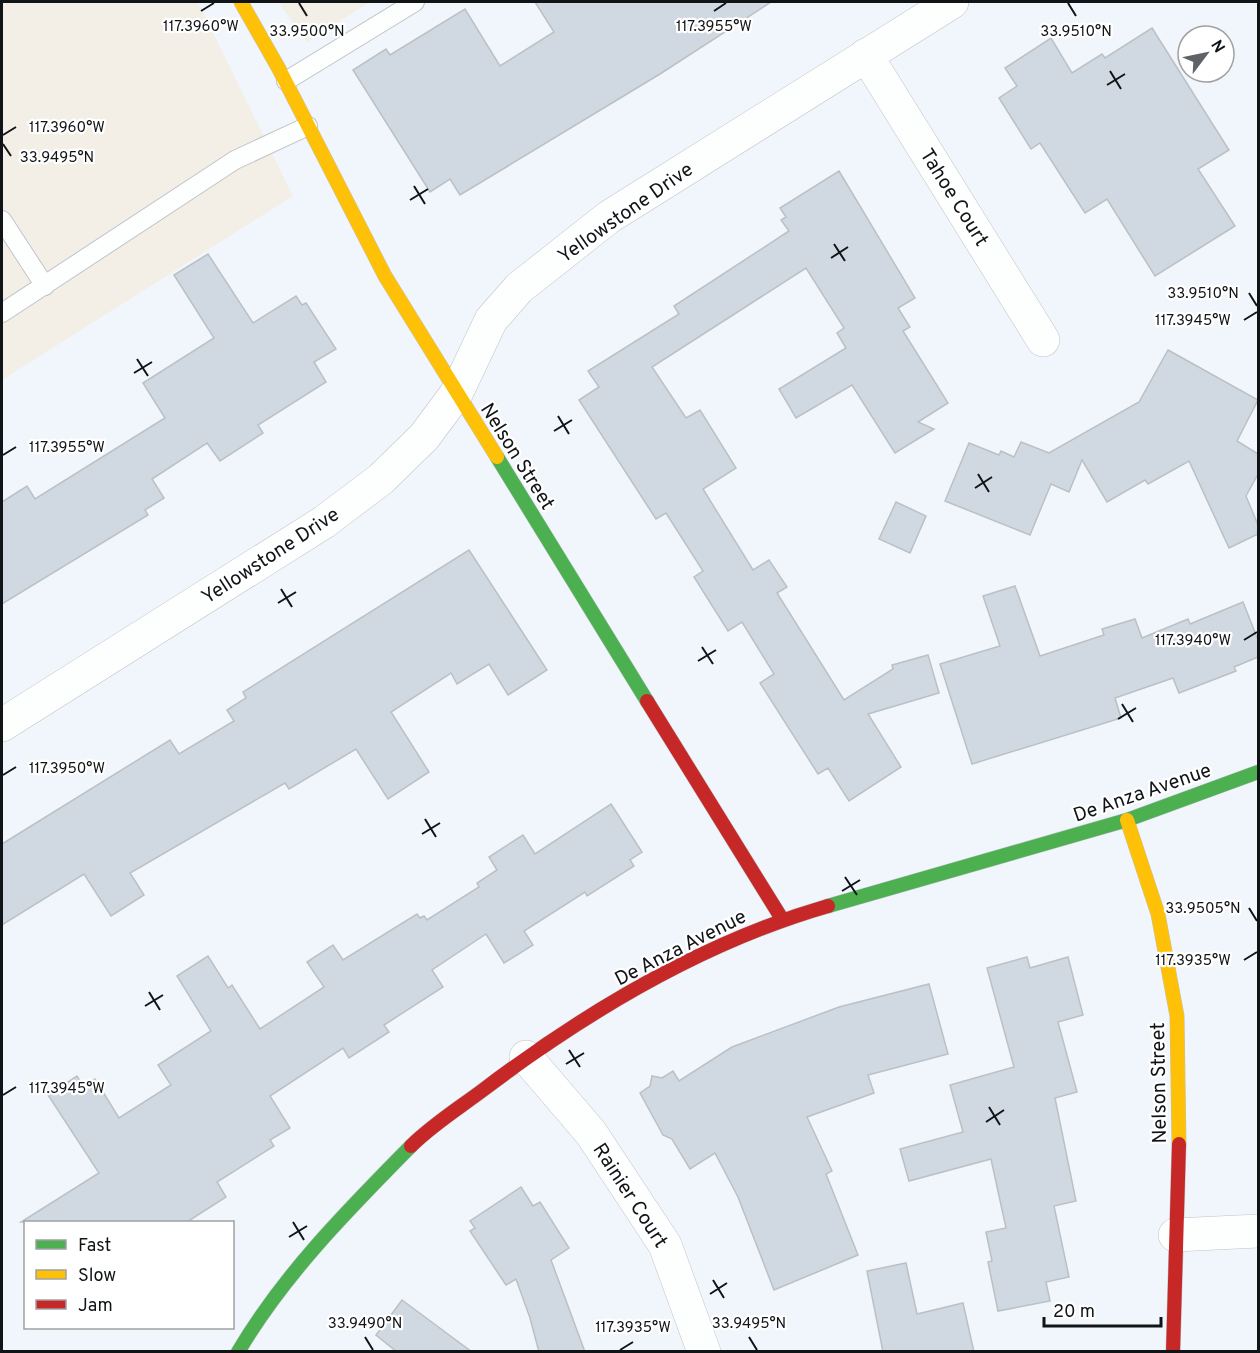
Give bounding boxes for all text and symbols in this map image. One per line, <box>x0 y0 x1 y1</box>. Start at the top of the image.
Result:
text: 117.3960°W <box>163 18 239 37</box>
text: 117.3955°W <box>676 18 752 37</box>
text: 33.9500°N <box>269 23 345 42</box>
text: 33.9510°N <box>1040 23 1112 42</box>
north arrow <box>1176 24 1236 84</box>
text: N <box>1205 37 1229 57</box>
text: 117.3960°W <box>29 119 105 138</box>
street label: Tahoe Court <box>913 144 994 252</box>
text: 33.9495°N <box>20 149 94 168</box>
street label: Yellowstone Drive <box>553 157 699 270</box>
text: 33.9510°N <box>1167 285 1239 304</box>
text: 117.3945°W <box>1155 312 1231 331</box>
street label: Nelson Street <box>473 399 560 515</box>
text: 117.3955°W <box>29 439 105 458</box>
street label: Yellowstone Drive <box>197 502 345 611</box>
text: 117.3940°W <box>1155 632 1231 651</box>
street label: De Anza Avenue <box>1070 758 1215 830</box>
text: 117.3950°W <box>29 760 105 779</box>
text: 33.9505°N <box>1165 900 1241 919</box>
street label: De Anza Avenue <box>611 904 751 993</box>
text: 117.3935°W <box>1155 952 1231 971</box>
street label: Nelson Street <box>1146 1022 1174 1144</box>
text: 117.3945°W <box>29 1080 105 1099</box>
street label: Rainier Court <box>586 1139 673 1253</box>
legend <box>24 1221 234 1329</box>
text: Fast <box>78 1235 111 1258</box>
text: Slow <box>78 1265 116 1288</box>
scale bar <box>1044 1290 1161 1328</box>
text: Jam <box>78 1295 113 1318</box>
text: 20 m <box>1053 1301 1095 1324</box>
text: 33.9490°N <box>328 1315 402 1334</box>
text: 33.9495°N <box>712 1315 786 1334</box>
text: 117.3935°W <box>595 1319 671 1338</box>

